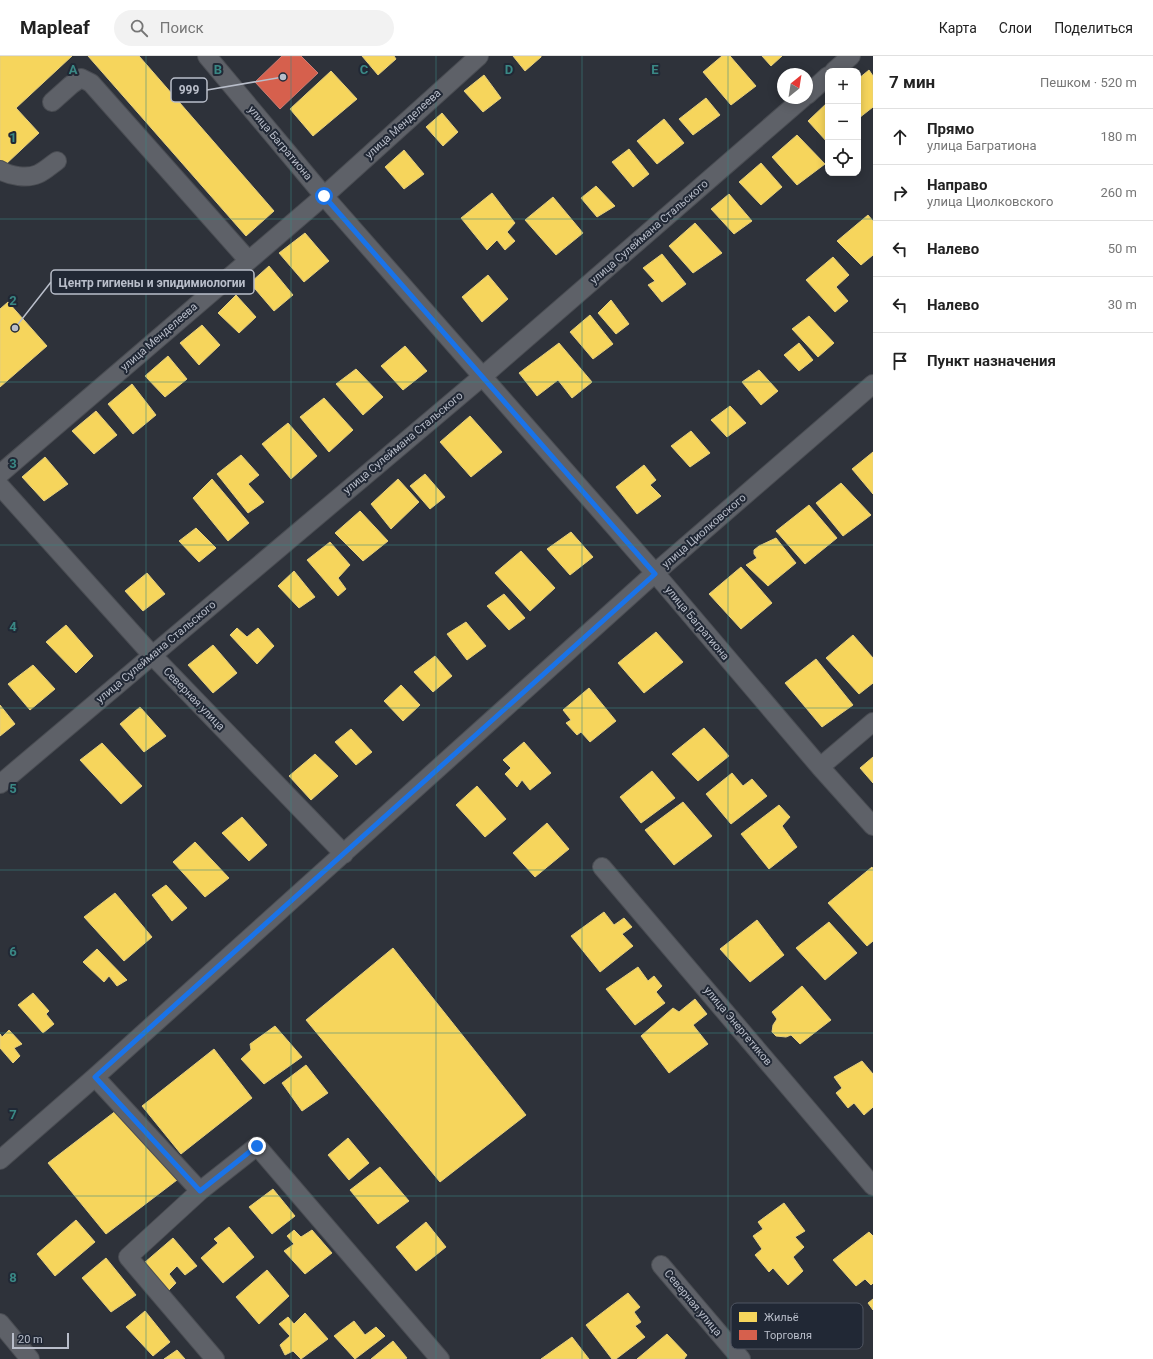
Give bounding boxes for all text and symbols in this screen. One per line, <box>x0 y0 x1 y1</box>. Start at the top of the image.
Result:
search box <box>114 10 394 46</box>
text: Mapleaf <box>20 16 90 39</box>
icon: search <box>128 17 150 39</box>
text: Поиск <box>160 19 204 37</box>
text: Карта <box>939 20 977 36</box>
text: Слои <box>999 20 1032 36</box>
text: Поделиться <box>1054 20 1133 36</box>
text: A <box>69 62 78 77</box>
text: B <box>214 62 222 77</box>
text: C <box>360 62 369 77</box>
text: D <box>505 62 513 77</box>
text: E <box>651 62 659 77</box>
north arrow <box>777 68 813 104</box>
map controls <box>825 68 861 176</box>
button: + <box>825 68 861 104</box>
text: 7 мин <box>889 72 935 92</box>
text: Пешком · 520 m <box>1040 75 1137 90</box>
callout: 999 <box>171 78 207 102</box>
text: 999 <box>179 83 199 97</box>
street label: улица Менделеева <box>362 87 444 161</box>
street label: улица Багратиона <box>245 103 315 183</box>
button: − <box>825 104 861 140</box>
text: Прямо <box>927 120 974 138</box>
icon: ahead <box>889 126 911 148</box>
text: 180 m <box>1100 129 1137 144</box>
text: 1 <box>9 130 17 145</box>
text: улица Багратиона <box>927 138 1037 153</box>
button: locate <box>825 140 861 176</box>
text: Направо <box>927 176 988 194</box>
street label: улица Сулеймана Стальского <box>587 177 711 287</box>
icon: right <box>889 182 911 204</box>
text: 260 m <box>1100 185 1137 200</box>
route start <box>315 187 333 205</box>
text: улица Циолковского <box>927 194 1053 209</box>
icon: left <box>889 238 911 260</box>
text: Налево <box>927 240 979 258</box>
text: 50 m <box>1108 241 1137 256</box>
callout: Центр гигиены и эпидимиологии <box>51 270 254 294</box>
text: Центр гигиены и эпидимиологии <box>59 276 246 290</box>
text: 2 <box>9 293 17 308</box>
icon: left <box>889 294 911 316</box>
text: Налево <box>927 296 979 314</box>
text: 30 m <box>1108 297 1137 312</box>
street label: улица Менделеева <box>118 300 200 374</box>
icon: arrive <box>889 350 911 372</box>
text: Пункт назначения <box>927 352 1056 370</box>
street label: улица Сулеймана Стальского <box>341 389 465 497</box>
text: 3 <box>9 456 17 471</box>
street label: улица Циолковского <box>659 491 749 571</box>
street label: улица Багратиона <box>662 583 732 663</box>
street label: улица Сулеймана Стальского <box>94 598 218 706</box>
text: 4 <box>9 619 17 634</box>
street label: Северная улица <box>161 665 227 733</box>
text: 5 <box>9 781 17 796</box>
text: 6 <box>9 944 17 959</box>
street label: улица Энергетиков <box>701 984 775 1068</box>
text: 7 <box>9 1107 17 1122</box>
route end <box>248 1137 266 1155</box>
street label: Северная улица <box>661 1267 725 1339</box>
text: 8 <box>9 1270 17 1285</box>
legend <box>731 1303 863 1349</box>
text: Жильё <box>764 1311 799 1324</box>
text: Торговля <box>764 1329 812 1342</box>
scale bar <box>12 1331 69 1350</box>
text: 20 m <box>18 1333 43 1346</box>

